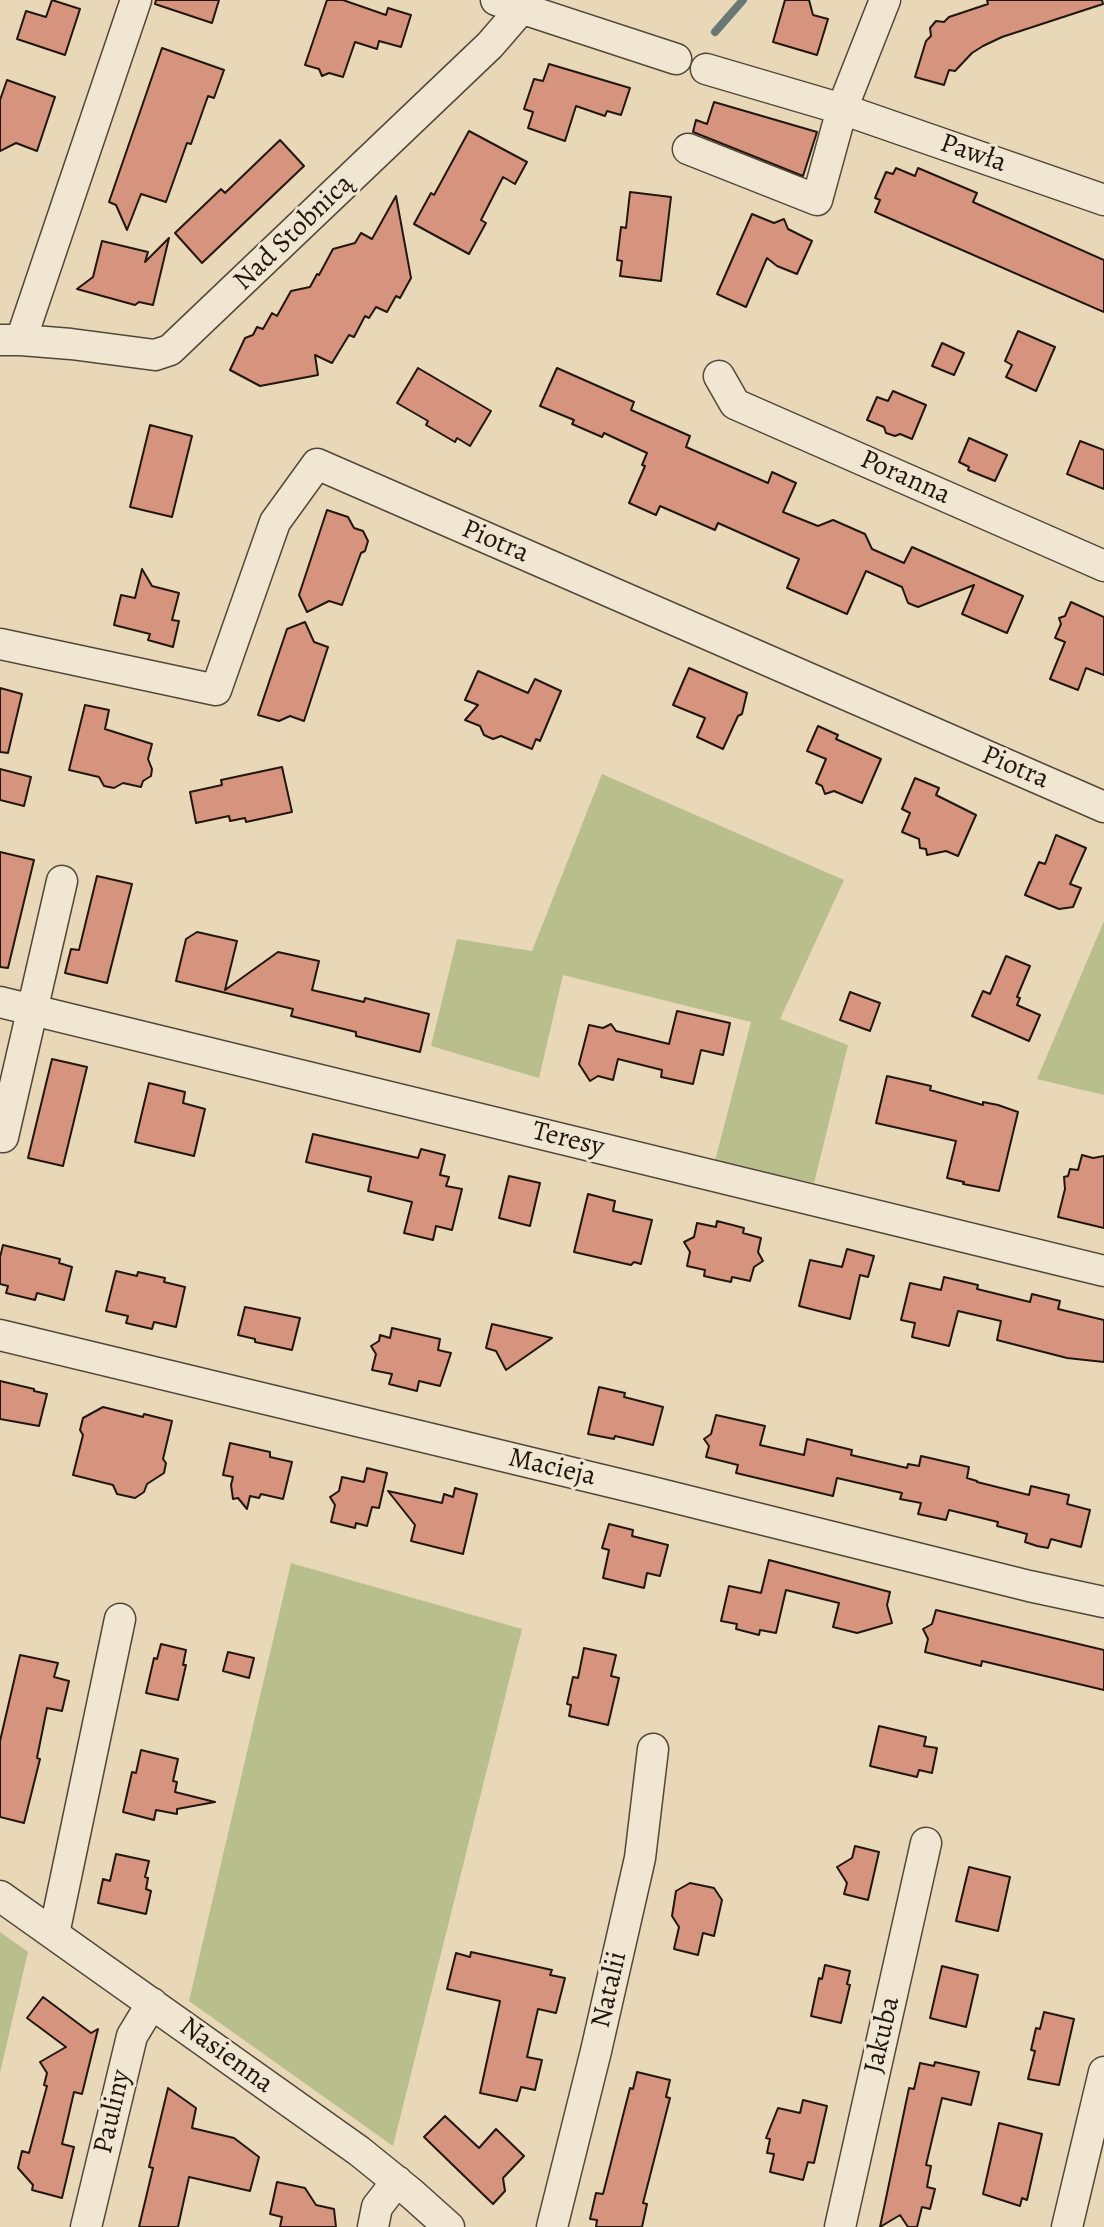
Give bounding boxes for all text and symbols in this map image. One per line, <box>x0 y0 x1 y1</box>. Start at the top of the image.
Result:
street label: Pawła <box>936 127 1010 181</box>
street label: Nad Stobnicą <box>227 168 361 298</box>
street label: Poranna <box>855 443 955 513</box>
street label: Piotra <box>456 513 534 571</box>
street label: Piotra <box>976 739 1054 797</box>
street label: Teresy <box>529 1115 607 1165</box>
street label: Macieja <box>505 1442 599 1494</box>
street label: Natalii <box>585 1948 635 2032</box>
street label: Jakuba <box>858 1993 908 2077</box>
street label: Nasienna <box>172 2011 280 2101</box>
street label: Pauliny <box>87 2067 139 2157</box>

